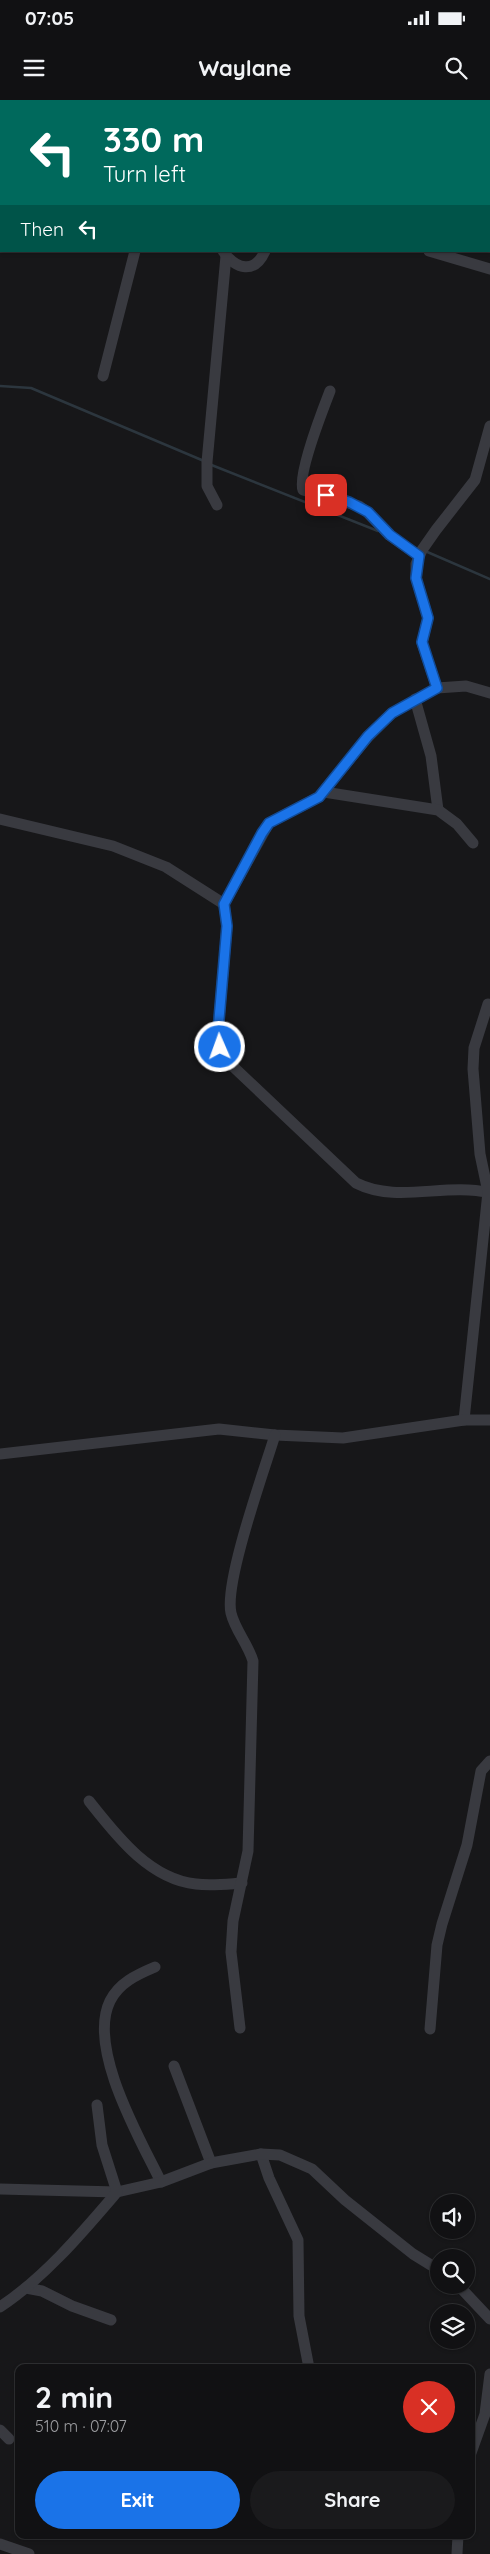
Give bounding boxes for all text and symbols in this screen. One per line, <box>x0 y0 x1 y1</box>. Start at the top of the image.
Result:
text: 07:05 <box>25 6 74 30</box>
icon: menu <box>20 54 48 82</box>
text: Waylane <box>198 54 292 82</box>
icon: search <box>442 54 470 82</box>
text: 330 m <box>103 117 204 161</box>
icon: left <box>20 120 85 185</box>
text: Turn left <box>103 160 186 188</box>
icon: left <box>74 215 102 243</box>
text: Then <box>20 217 64 241</box>
pin <box>305 474 347 516</box>
icon: arrive <box>312 481 340 509</box>
position arrow <box>193 1020 245 1072</box>
map controls <box>430 2194 475 2349</box>
button: sound <box>430 2194 475 2239</box>
button: search <box>430 2249 475 2294</box>
button: layers <box>430 2304 475 2349</box>
text: 2 min <box>35 2378 113 2416</box>
button: close <box>403 2381 455 2433</box>
text: 510 m · 07:07 <box>35 2416 127 2436</box>
button: Exit <box>35 2471 240 2529</box>
button: Share <box>250 2471 455 2529</box>

